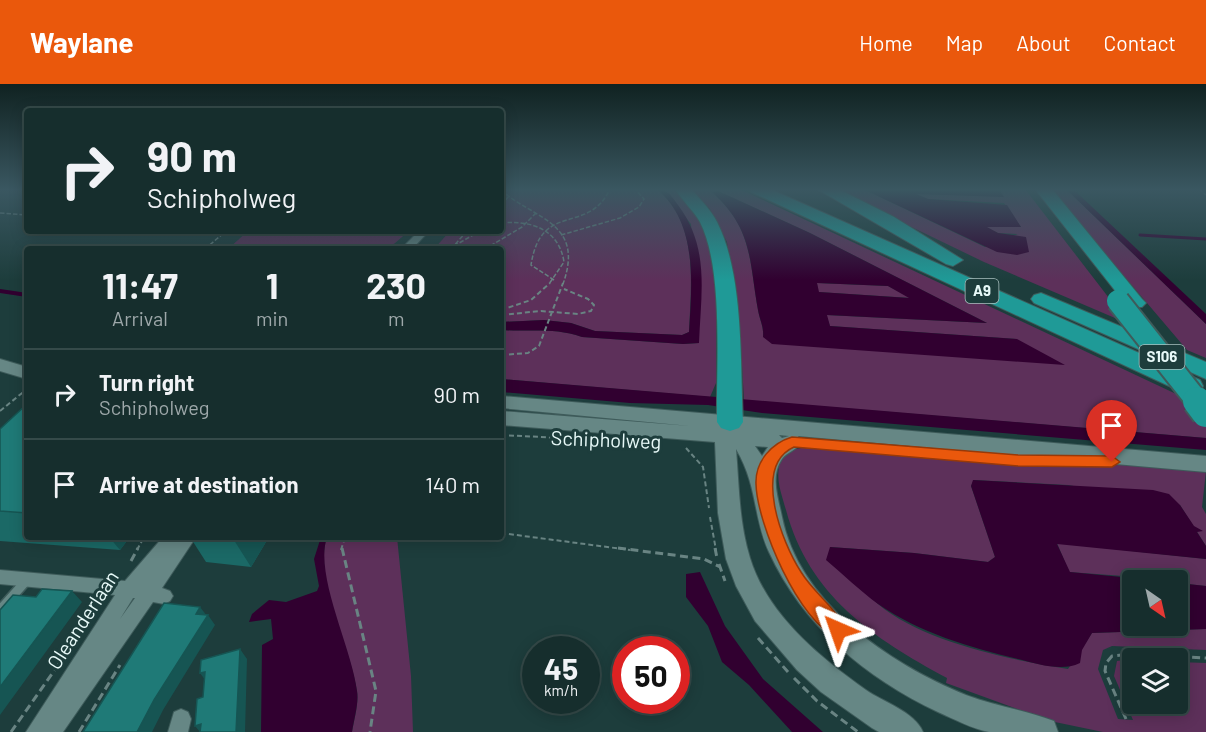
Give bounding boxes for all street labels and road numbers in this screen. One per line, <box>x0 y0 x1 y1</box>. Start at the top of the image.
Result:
road number: A9 <box>966 279 998 303</box>
road number: S106 <box>1140 345 1184 369</box>
street label: Schipholweg <box>550 425 662 453</box>
street label: Oleanderlaan <box>41 565 123 673</box>

